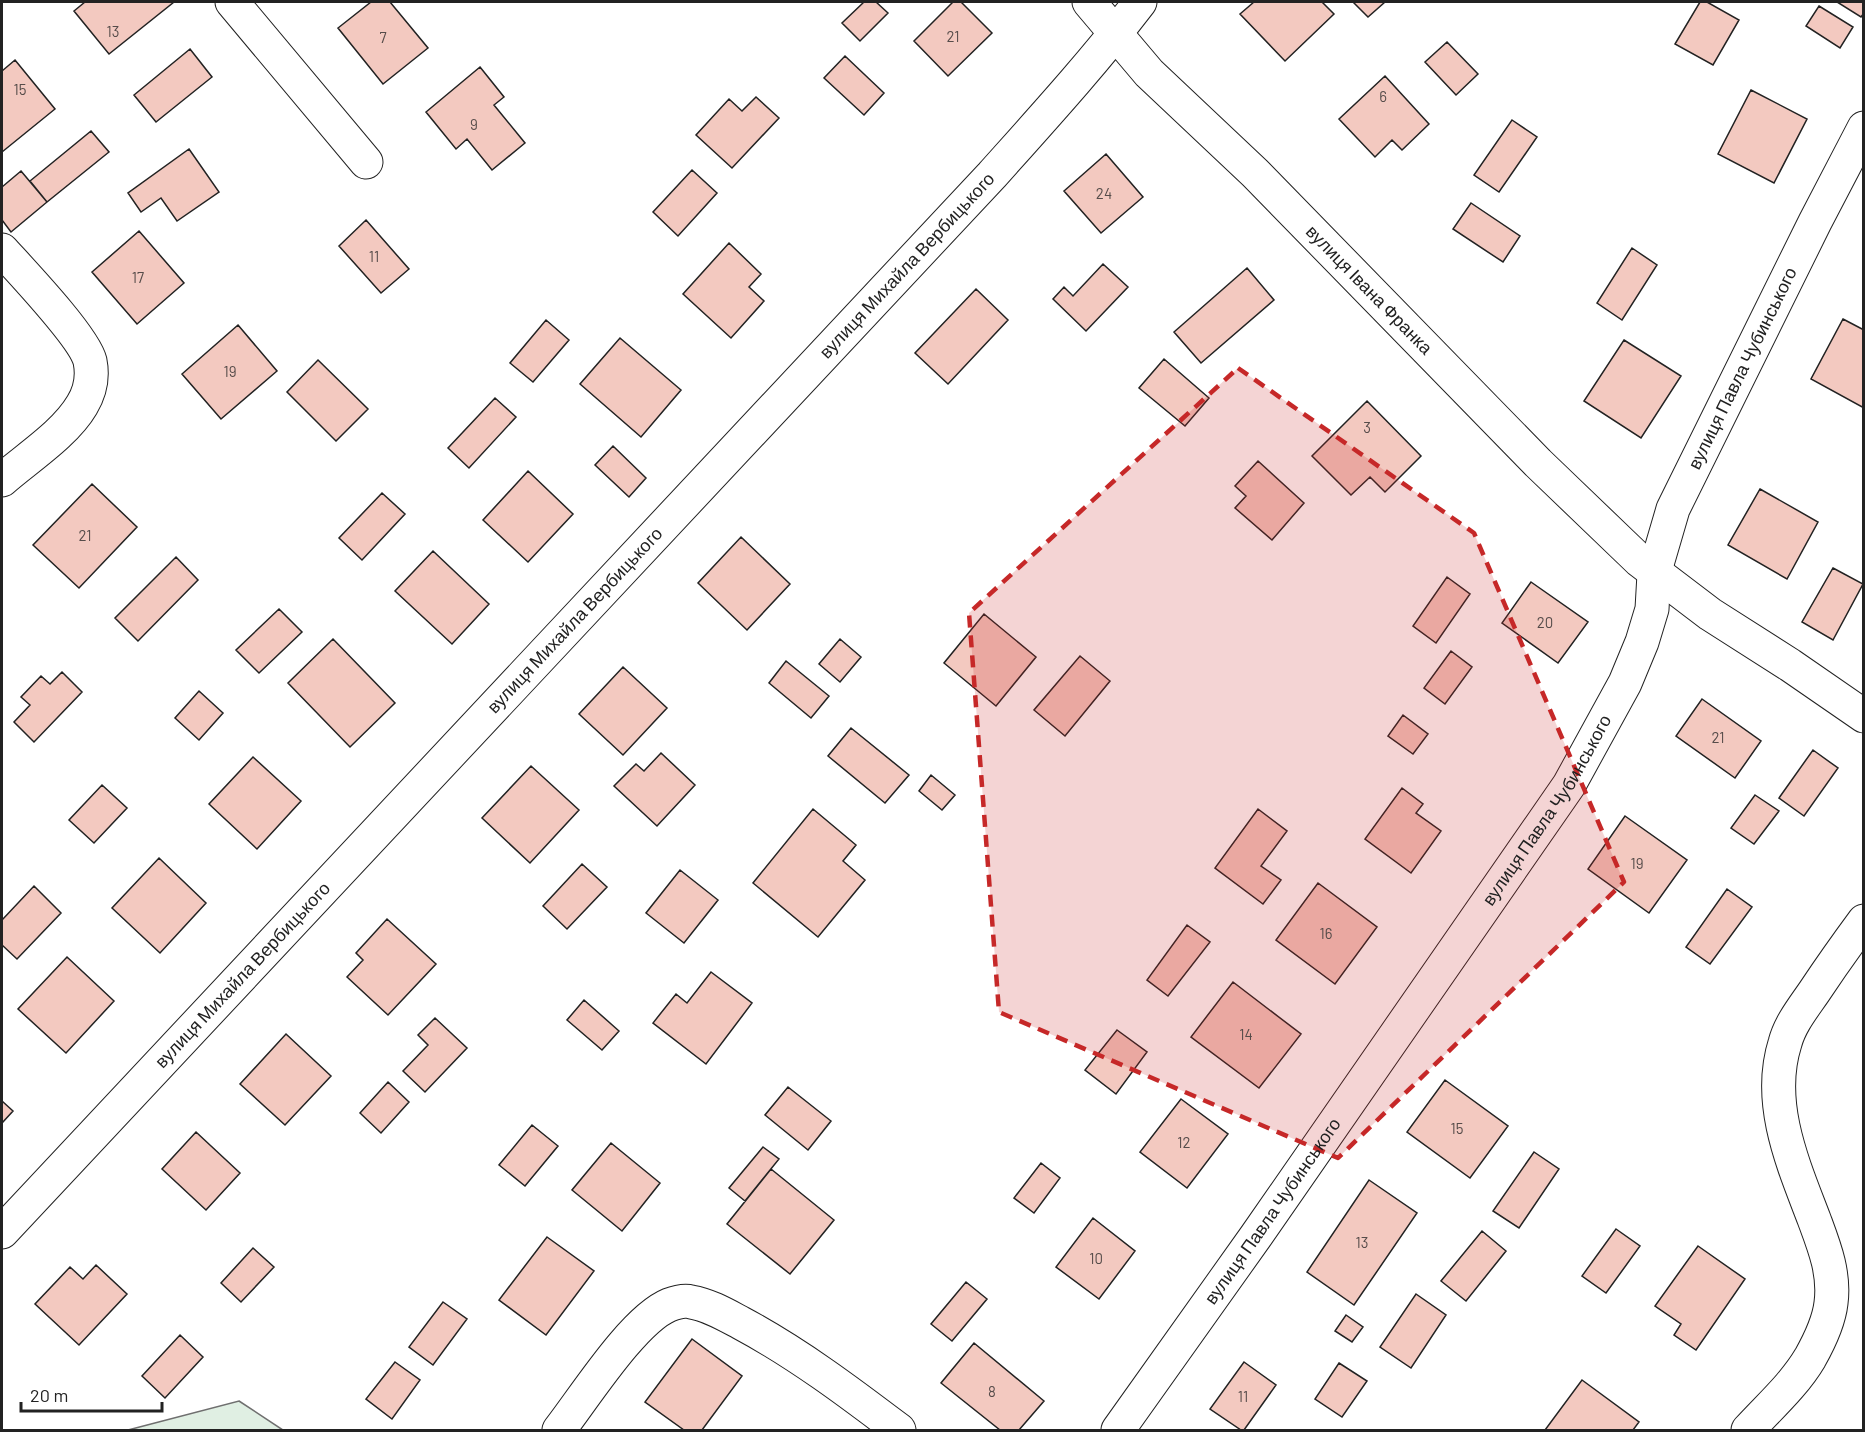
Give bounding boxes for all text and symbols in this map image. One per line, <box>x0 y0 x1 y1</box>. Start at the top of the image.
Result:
house number: 13 <box>107 22 119 40</box>
house number: 21 <box>946 27 960 45</box>
house number: 7 <box>379 28 387 46</box>
house number: 15 <box>14 80 26 98</box>
house number: 6 <box>1379 87 1387 105</box>
house number: 9 <box>470 115 478 133</box>
street label: вулиця Михайла Вербицького <box>814 167 999 362</box>
house number: 24 <box>1096 184 1112 202</box>
street label: вулиця Івана Франка <box>1302 220 1438 359</box>
house number: 11 <box>369 247 379 265</box>
street label: вулиця Павла Чубинського <box>1683 263 1801 472</box>
house number: 17 <box>132 268 144 286</box>
house number: 19 <box>223 362 237 380</box>
house number: 3 <box>1363 418 1371 436</box>
street label: вулиця Михайла Вербицького <box>482 522 666 717</box>
house number: 21 <box>78 526 92 544</box>
house number: 20 <box>1537 613 1553 631</box>
street label: вулиця Павла Чубинського <box>1477 711 1615 909</box>
house number: 21 <box>1711 728 1725 746</box>
house number: 19 <box>1630 854 1644 872</box>
street label: вулиця Михайла Вербицького <box>150 877 334 1072</box>
house number: 16 <box>1320 924 1332 942</box>
house number: 14 <box>1239 1025 1253 1043</box>
street label: вулиця Павла Чубинського <box>1199 1113 1345 1308</box>
house number: 15 <box>1451 1119 1463 1137</box>
house number: 12 <box>1177 1133 1191 1151</box>
house number: 13 <box>1356 1233 1368 1251</box>
house number: 10 <box>1089 1249 1103 1267</box>
scale bar <box>21 1375 162 1413</box>
house number: 8 <box>988 1382 996 1400</box>
text: 20 m <box>30 1384 68 1406</box>
house number: 11 <box>1238 1387 1248 1405</box>

